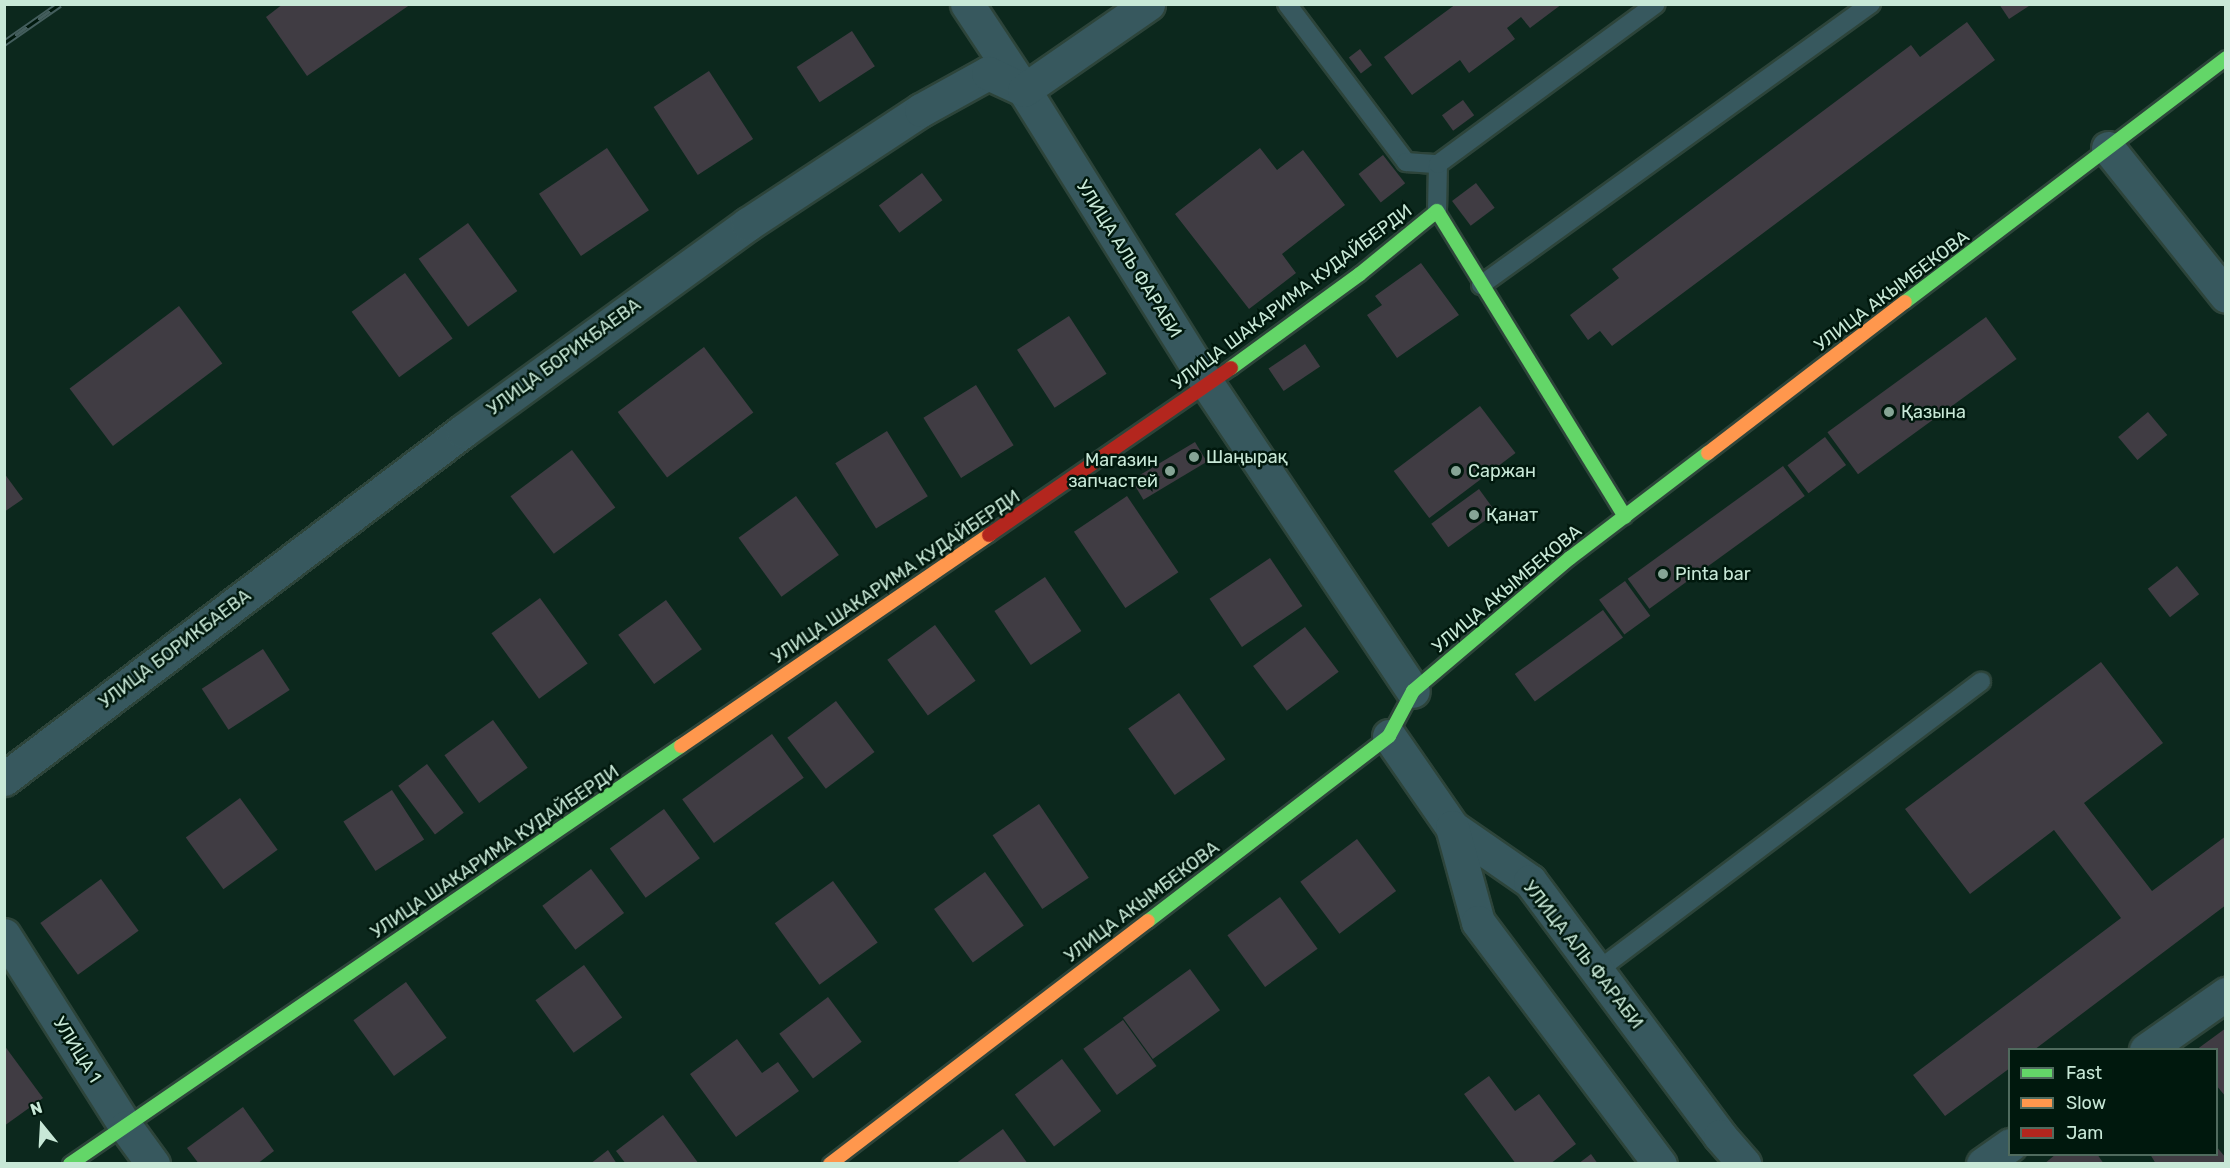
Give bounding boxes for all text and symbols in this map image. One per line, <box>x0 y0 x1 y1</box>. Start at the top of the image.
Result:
street label: УЛИЦА АЛЬ ФАРАБИ <box>1072 176 1186 342</box>
street label: УЛИЦА ШАКАРИМА КУДАЙБЕРДИ <box>1168 200 1416 394</box>
street label: УЛИЦА АКЫМБЕКОВА <box>1810 226 1974 356</box>
street label: УЛИЦА БОРИКБАЕВА <box>483 294 645 420</box>
place label: Қазына <box>1901 401 1966 423</box>
marker: Қазына <box>1882 405 1896 419</box>
place label: Шаңырақ <box>1206 446 1288 468</box>
place label: Магазин запчастей <box>1068 450 1158 492</box>
marker: Шаңырақ <box>1187 450 1201 464</box>
place label: Саржан <box>1468 460 1536 482</box>
marker: Магазин запчастей <box>1163 464 1177 478</box>
marker: Саржан <box>1449 464 1463 478</box>
street label: УЛИЦА ШАКАРИМА КУДАЙБЕРДИ <box>768 486 1024 668</box>
place label: Қанат <box>1486 504 1538 526</box>
marker: Қанат <box>1467 508 1481 522</box>
street label: УЛИЦА АКЫМБЕКОВА <box>1428 520 1586 658</box>
place label: Pinta bar <box>1675 563 1751 585</box>
marker: Pinta bar <box>1656 567 1670 581</box>
street label: УЛИЦА БОРИКБАЕВА <box>95 585 255 713</box>
street label: УЛИЦА ШАКАРИМА КУДАЙБЕРДИ <box>367 761 623 943</box>
street label: УЛИЦА АКЫМБЕКОВА <box>1060 837 1224 967</box>
street label: УЛИЦА АЛЬ ФАРАБИ <box>1519 877 1647 1033</box>
street label: УЛИЦА 1 <box>48 1013 106 1087</box>
legend <box>2008 1048 2218 1156</box>
text: Fast <box>2066 1062 2102 1084</box>
text: Slow <box>2066 1092 2106 1114</box>
north arrow <box>12 1096 72 1156</box>
text: N <box>28 1098 45 1119</box>
text: Jam <box>2066 1122 2103 1144</box>

